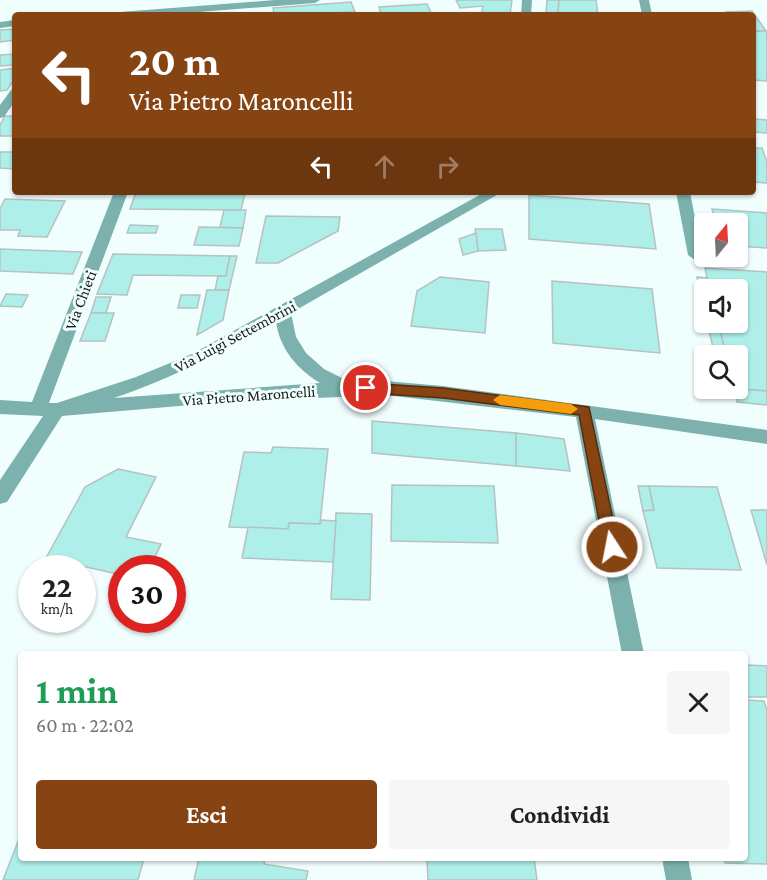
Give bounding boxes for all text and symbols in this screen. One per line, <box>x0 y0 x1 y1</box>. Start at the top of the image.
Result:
icon: left <box>30 36 108 114</box>
text: 20 m <box>129 37 220 84</box>
text: Via Pietro Maroncelli <box>129 86 354 116</box>
icon: left <box>305 150 338 183</box>
icon: ahead <box>368 150 401 183</box>
icon: right <box>431 150 464 183</box>
north arrow <box>694 213 748 267</box>
map controls <box>694 213 748 399</box>
street label: Via Chieti <box>61 268 100 332</box>
button: sound <box>694 279 748 333</box>
street label: Via Luigi Settembrini <box>172 297 299 376</box>
button: search <box>694 345 748 399</box>
pin <box>340 362 391 413</box>
icon: arrive <box>349 371 382 404</box>
street label: Via Pietro Maroncelli <box>182 382 316 409</box>
position arrow <box>580 515 644 579</box>
speed limit sign: 30 <box>108 555 186 633</box>
text: 22 <box>42 570 72 603</box>
text: km/h <box>41 601 73 617</box>
text: 1 min <box>36 671 118 711</box>
button: close <box>667 671 730 734</box>
text: 60 m · 22:02 <box>36 714 134 736</box>
button: Esci <box>36 780 377 849</box>
button: Condividi <box>389 780 730 849</box>

